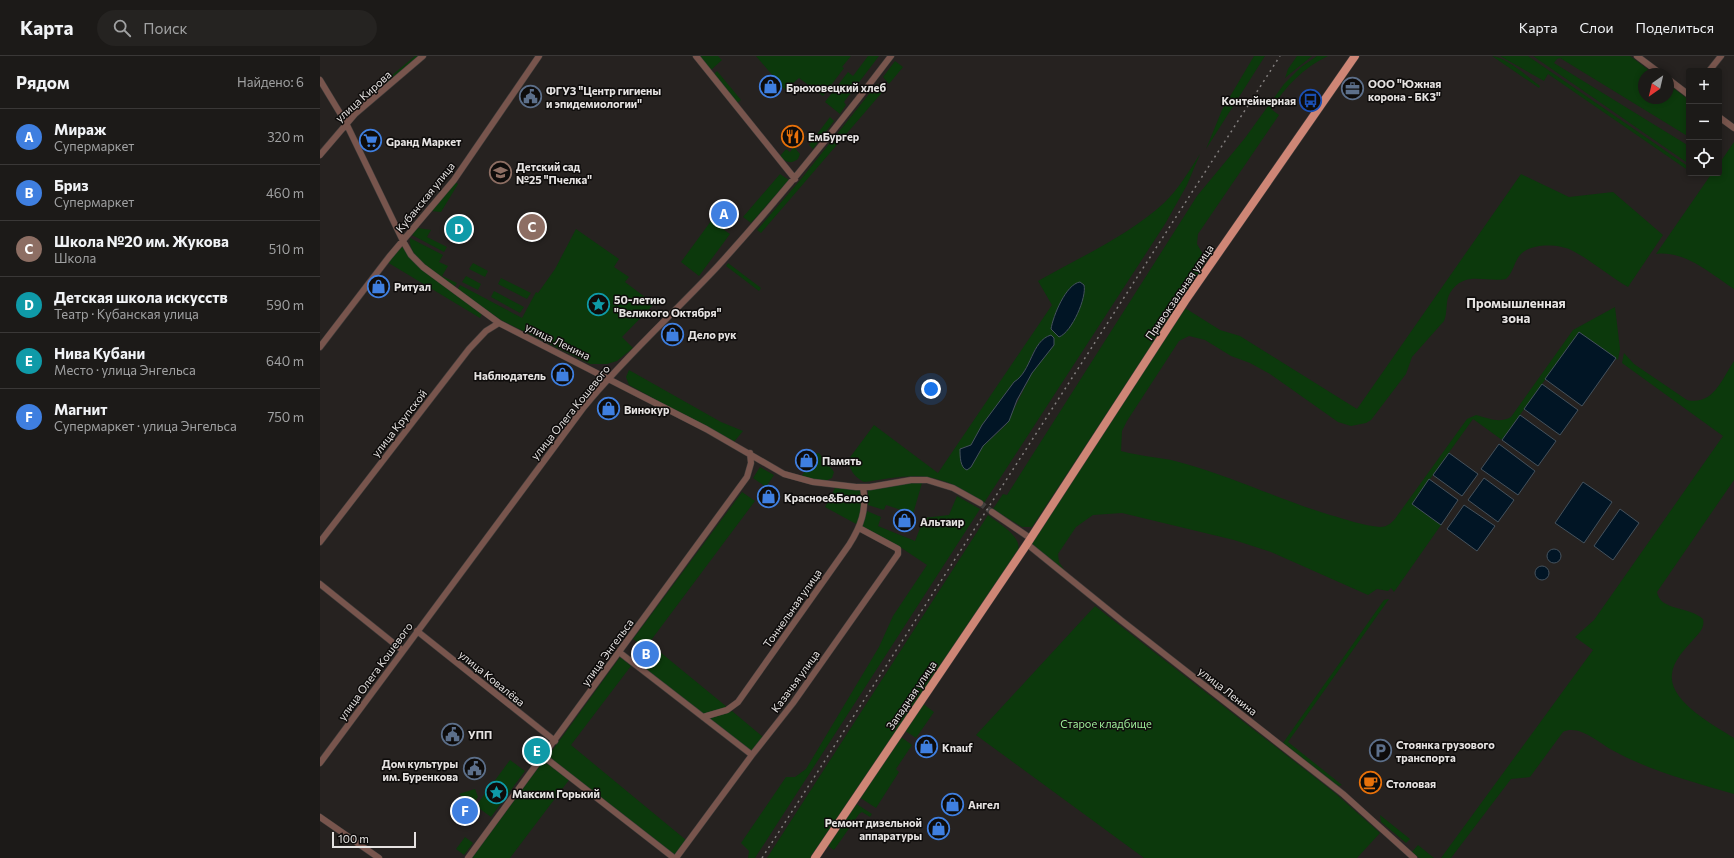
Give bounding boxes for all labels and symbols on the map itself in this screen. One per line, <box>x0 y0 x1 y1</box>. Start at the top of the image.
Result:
street label: улица Кирова <box>332 68 394 124</box>
north arrow <box>1638 68 1674 104</box>
shop icon: Брюховецкий хлеб <box>758 74 784 100</box>
office icon: ООО "Южная корона - БКЗ" <box>1340 76 1366 102</box>
place label: ООО "Южная корона - БКЗ" <box>1368 77 1441 103</box>
place label: Брюховецкий хлеб <box>786 81 886 94</box>
public building icon: ФГУЗ "Центр гигиены и эпидемиологии" <box>517 83 543 109</box>
place label: ФГУЗ "Центр гигиены и эпидемиологии" <box>546 84 661 110</box>
bus stop icon: Контейнерная <box>1298 87 1324 113</box>
place label: Контейнерная <box>1222 94 1296 107</box>
restaurant icon: ЕмБургер <box>779 123 805 149</box>
supermarket icon: Gранд Маркет <box>357 128 383 154</box>
place label: ЕмБургер <box>808 130 860 143</box>
place label: Gранд Маркет <box>386 135 462 148</box>
street label: Кубанская улица <box>393 159 457 235</box>
school or university icon: Детский сад №25 "Пчелка" <box>487 159 513 185</box>
place label: Детский сад №25 "Пчелка" <box>516 160 592 186</box>
pin: A <box>711 199 737 229</box>
pin: C <box>519 212 545 242</box>
pin: D <box>446 214 472 244</box>
street label: Привокзальная улица <box>1142 242 1216 342</box>
shop icon: Ритуал <box>366 273 392 299</box>
place label: Ритуал <box>394 280 431 293</box>
place icon: 50-летию "Великого Октября" <box>586 292 612 318</box>
place label: 50-летию "Великого Октября" <box>614 293 722 319</box>
district label: Промышленная зона <box>1466 295 1566 326</box>
street label: улица Ленина <box>523 320 593 362</box>
shop icon: Дело рук <box>660 321 686 347</box>
place label: Дело рук <box>688 328 737 341</box>
street label: улица Олега Кошевого <box>528 362 612 462</box>
shop icon: Наблюдатель <box>549 362 575 388</box>
place label: Наблюдатель <box>474 369 546 382</box>
your location <box>921 379 941 399</box>
street label: улица Крупской <box>369 387 429 459</box>
shop icon: Винокур <box>596 396 622 422</box>
place label: Винокур <box>624 403 670 416</box>
shop icon: Память <box>793 447 819 473</box>
place label: Память <box>822 454 861 467</box>
shop icon: Красное&Белое <box>755 484 781 510</box>
place label: Красное&Белое <box>784 491 868 504</box>
shop icon: Альтаир <box>891 508 917 534</box>
place label: Альтаир <box>920 515 965 528</box>
street label: Тоннельная улица <box>760 566 824 650</box>
street label: улица Энгельса <box>578 616 636 688</box>
street label: улица Олега Кошевого <box>335 619 415 723</box>
pin: B <box>633 639 659 669</box>
street label: улица Ковалёва <box>456 647 528 709</box>
street label: Казачья улица <box>768 647 822 715</box>
street label: Западная улица <box>883 658 939 732</box>
street label: улица Ленина <box>1196 664 1260 718</box>
park label: Старое кладбище <box>1060 717 1152 730</box>
public building icon: УПП <box>440 721 466 747</box>
place label: УПП <box>468 728 492 741</box>
shop icon: Knauf <box>913 734 939 760</box>
pin: E <box>524 736 550 766</box>
parking icon: Стоянка грузового транспорта <box>1368 737 1394 763</box>
place label: Стоянка грузового транспорта <box>1396 738 1495 764</box>
place label: Knauf <box>942 741 973 754</box>
public building icon: Дом культуры им. Буренкова <box>461 756 487 782</box>
place label: Дом культуры им. Буренкова <box>382 757 458 783</box>
cafe icon: Столовая <box>1357 770 1383 796</box>
place label: Столовая <box>1386 777 1436 790</box>
place icon: Максим Горький <box>483 780 509 806</box>
place label: Максим Горький <box>512 787 600 800</box>
shop icon: Ангел <box>940 791 966 817</box>
pin: F <box>452 796 478 826</box>
place label: Ангел <box>968 798 999 811</box>
shop icon: Ремонт дизельной аппаратуры <box>925 815 951 841</box>
place label: Ремонт дизельной аппаратуры <box>825 816 922 842</box>
scale bar <box>332 830 416 849</box>

